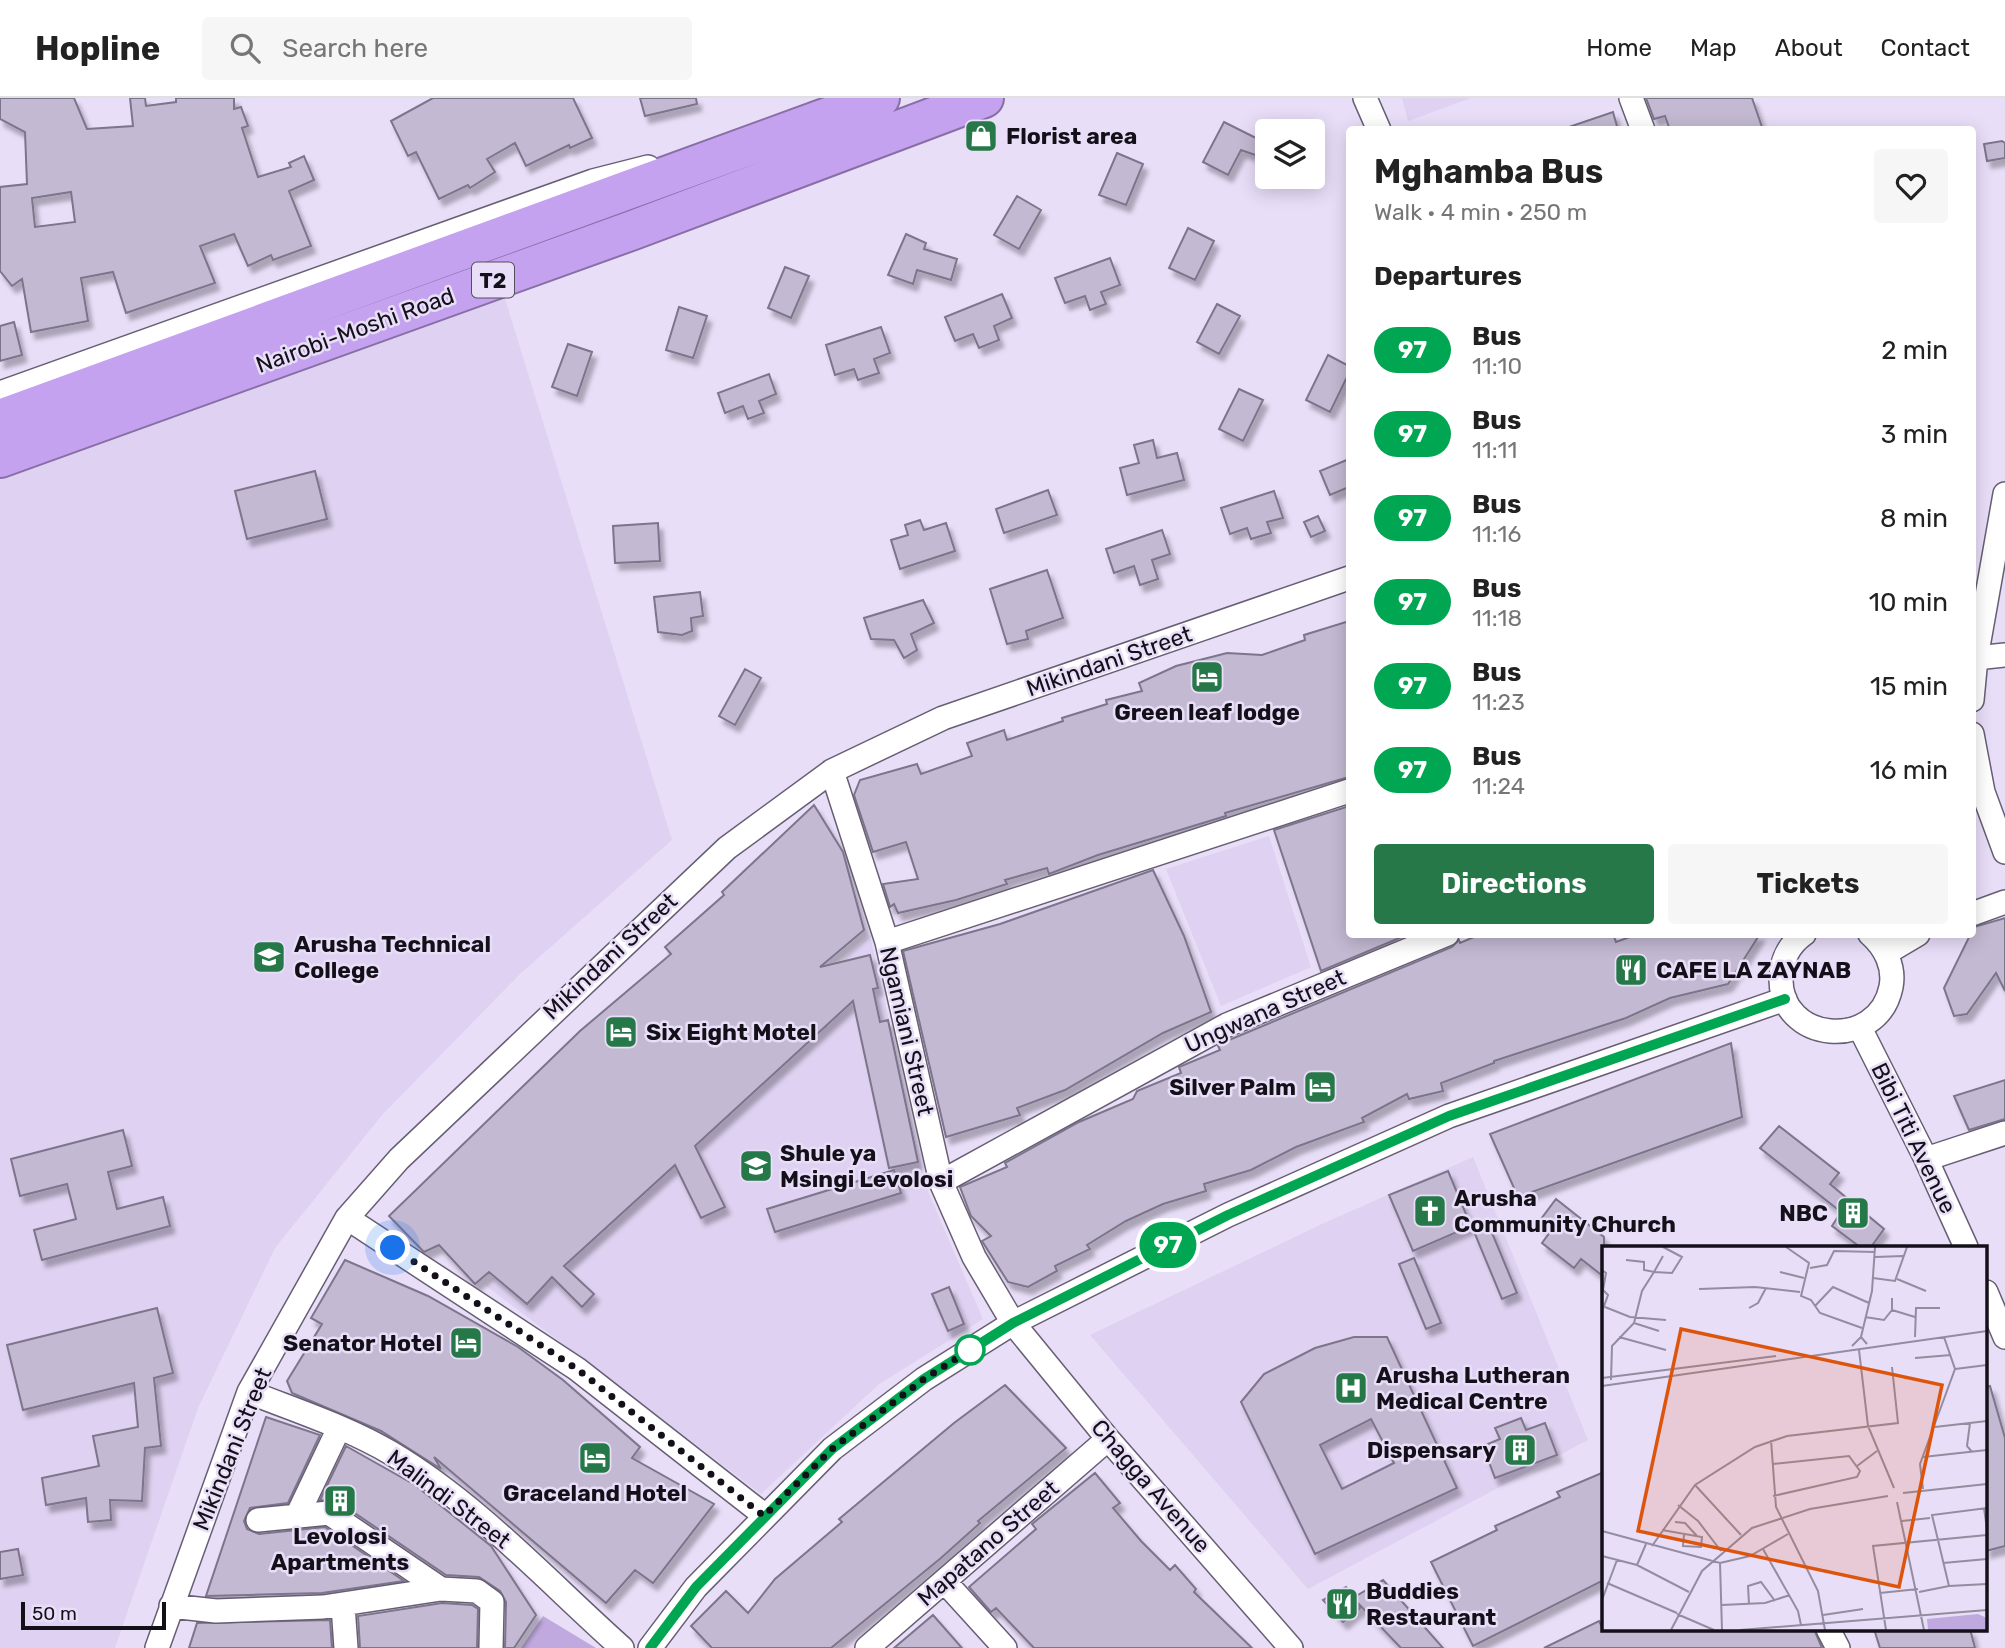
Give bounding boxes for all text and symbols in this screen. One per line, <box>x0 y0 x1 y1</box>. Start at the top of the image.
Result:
search box <box>202 17 692 80</box>
text: Hopline <box>35 29 160 68</box>
icon: search <box>226 29 264 67</box>
text: Search here <box>282 33 428 64</box>
text: Home <box>1586 34 1652 62</box>
text: Map <box>1690 34 1737 62</box>
text: About <box>1775 34 1843 62</box>
text: Contact <box>1881 34 1970 62</box>
shop icon: Florist area <box>962 117 1000 155</box>
map controls <box>1255 119 1325 189</box>
button: layers <box>1255 119 1325 189</box>
place label: Florist area <box>1006 122 1137 150</box>
button: heart <box>1874 149 1948 223</box>
text: Mghamba Bus <box>1374 152 1603 191</box>
text: Walk · 4 min · 250 m <box>1374 198 1587 226</box>
text: Departures <box>1374 261 1522 292</box>
road number: T2 <box>472 262 514 298</box>
street label: Nairobi-Moshi Road <box>252 281 458 379</box>
text: Bus <box>1472 321 1521 352</box>
text: 2 min <box>1881 335 1948 366</box>
text: 97 <box>1398 336 1427 364</box>
text: 11:10 <box>1472 352 1522 380</box>
text: Bus <box>1472 405 1521 436</box>
text: 3 min <box>1881 419 1948 450</box>
text: 97 <box>1398 420 1427 448</box>
text: 11:11 <box>1472 436 1517 464</box>
text: Bus <box>1472 489 1521 520</box>
text: 8 min <box>1880 503 1948 534</box>
text: 97 <box>1398 504 1427 532</box>
text: 11:16 <box>1472 520 1521 548</box>
text: Bus <box>1472 573 1521 604</box>
text: 10 min <box>1869 587 1948 618</box>
text: 97 <box>1398 588 1427 616</box>
text: 11:18 <box>1472 604 1522 632</box>
street label: Mikindani Street <box>1023 620 1195 702</box>
text: Bus <box>1472 657 1521 688</box>
hotel icon: Green leaf lodge <box>1188 658 1226 696</box>
text: 15 min <box>1870 671 1948 702</box>
text: 97 <box>1398 672 1427 700</box>
text: 11:23 <box>1472 688 1525 716</box>
place label: Green leaf lodge <box>1114 698 1300 726</box>
text: Bus <box>1472 741 1521 772</box>
text: 16 min <box>1870 755 1948 786</box>
text: 97 <box>1398 756 1427 784</box>
text: 11:24 <box>1472 772 1525 800</box>
button: Directions <box>1374 844 1654 924</box>
button: Tickets <box>1668 844 1948 924</box>
street label: Mikindani Street <box>537 887 683 1025</box>
place label: Arusha Technical College <box>294 930 491 984</box>
school or university icon: Arusha Technical College <box>250 938 288 976</box>
street label: Ngamiani Street <box>874 944 940 1118</box>
restaurant icon: CAFE LA ZAYNAB <box>1612 951 1650 989</box>
place label: CAFE LA ZAYNAB <box>1656 956 1851 984</box>
street label: Ungwana Street <box>1180 963 1350 1059</box>
hotel icon: Six Eight Motel <box>602 1013 640 1051</box>
place label: Six Eight Motel <box>646 1018 817 1046</box>
street label: Bibi Titi Avenue <box>1865 1058 1963 1218</box>
hotel icon: Silver Palm <box>1301 1068 1339 1106</box>
place label: Silver Palm <box>1169 1073 1296 1101</box>
place label: Shule ya Msingi Levolosi <box>780 1139 953 1193</box>
school or university icon: Shule ya Msingi Levolosi <box>737 1147 775 1185</box>
place label: Arusha Community Church <box>1454 1184 1676 1238</box>
church icon: Arusha Community Church <box>1411 1192 1449 1230</box>
building icon: NBC <box>1834 1194 1872 1232</box>
place label: NBC <box>1779 1199 1828 1227</box>
line badge: 97 <box>1136 1222 1200 1268</box>
your location <box>375 1230 410 1265</box>
text: 97 <box>1153 1231 1183 1259</box>
inset map <box>1602 1246 1988 1630</box>
hotel icon: Senator Hotel <box>447 1324 485 1362</box>
place label: Senator Hotel <box>283 1329 442 1357</box>
unlabelled marker <box>955 1335 985 1365</box>
place label: Arusha Lutheran Medical Centre <box>1376 1361 1570 1415</box>
street label: Mikindani Street <box>187 1363 277 1535</box>
hospital icon: Arusha Lutheran Medical Centre <box>1332 1369 1370 1407</box>
street label: Chagga Avenue <box>1085 1414 1217 1558</box>
building icon: Dispensary <box>1501 1431 1539 1469</box>
place label: Dispensary <box>1367 1436 1496 1464</box>
hotel icon: Graceland Hotel <box>576 1439 614 1477</box>
street label: Malindi Street <box>382 1443 516 1555</box>
street label: Mapatano Street <box>912 1474 1064 1612</box>
place label: Graceland Hotel <box>503 1479 687 1507</box>
building icon: Levolosi Apartments <box>321 1482 359 1520</box>
place label: Levolosi Apartments <box>271 1522 410 1576</box>
place label: Buddies Restaurant <box>1366 1577 1497 1631</box>
restaurant icon: Buddies Restaurant <box>1323 1585 1361 1623</box>
scale bar <box>21 1599 166 1631</box>
text: 50 m <box>32 1602 77 1625</box>

